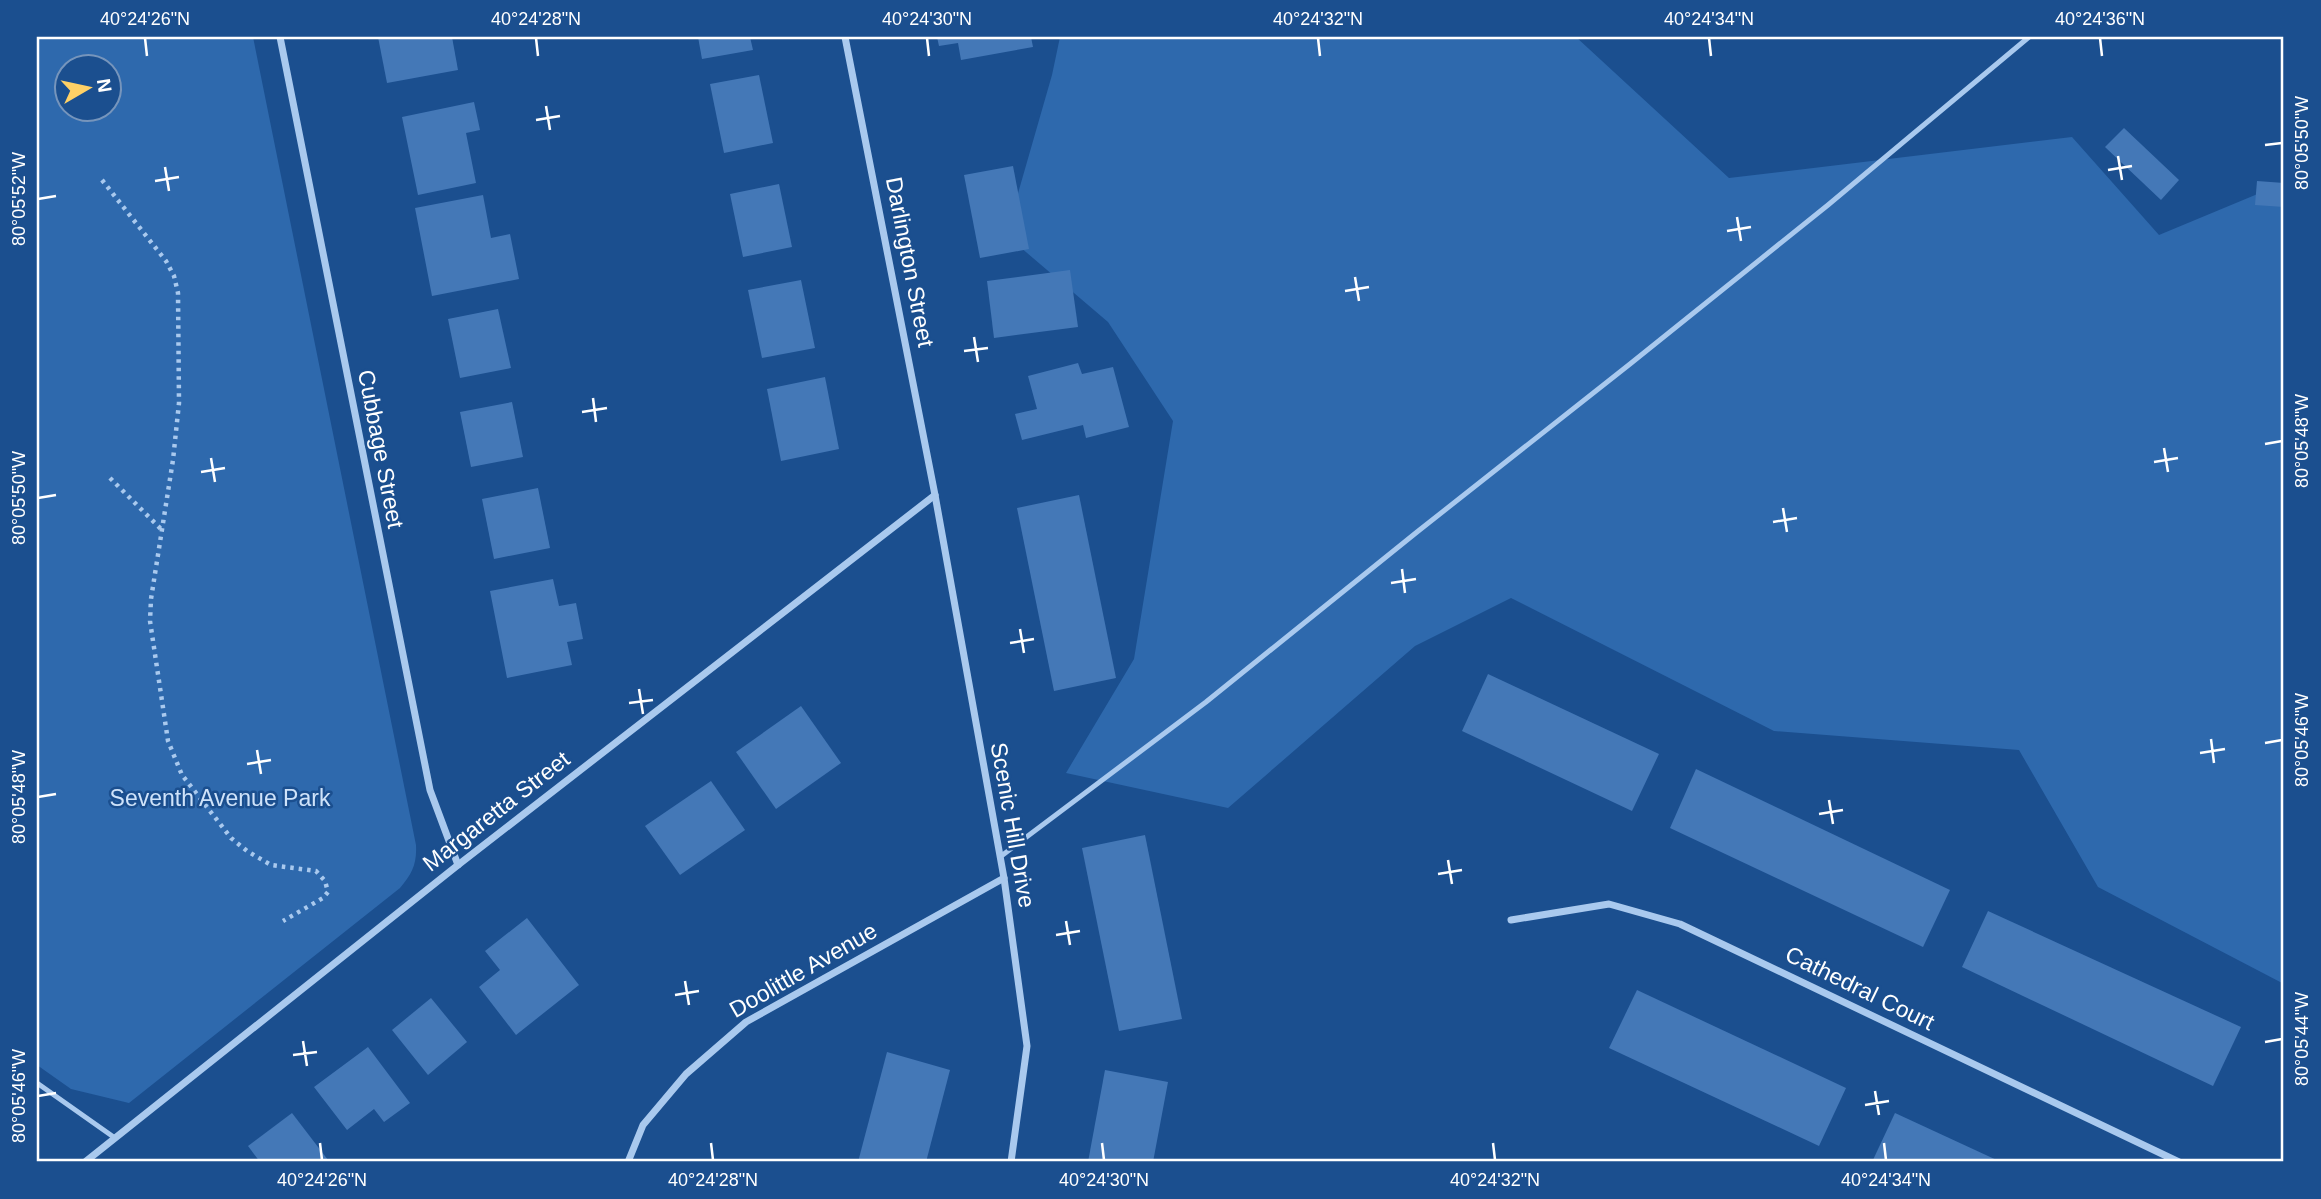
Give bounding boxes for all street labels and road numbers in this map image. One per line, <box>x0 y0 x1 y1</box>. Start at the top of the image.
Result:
street label: Darlington Street <box>881 175 939 350</box>
street label: Cubbage Street <box>353 367 409 531</box>
street label: Scenic Hill Drive <box>986 740 1040 910</box>
street label: Margaretta Street <box>417 745 575 876</box>
street label: Doolittle Avenue <box>725 917 881 1023</box>
street label: Cathedral Court <box>1781 941 1939 1036</box>

